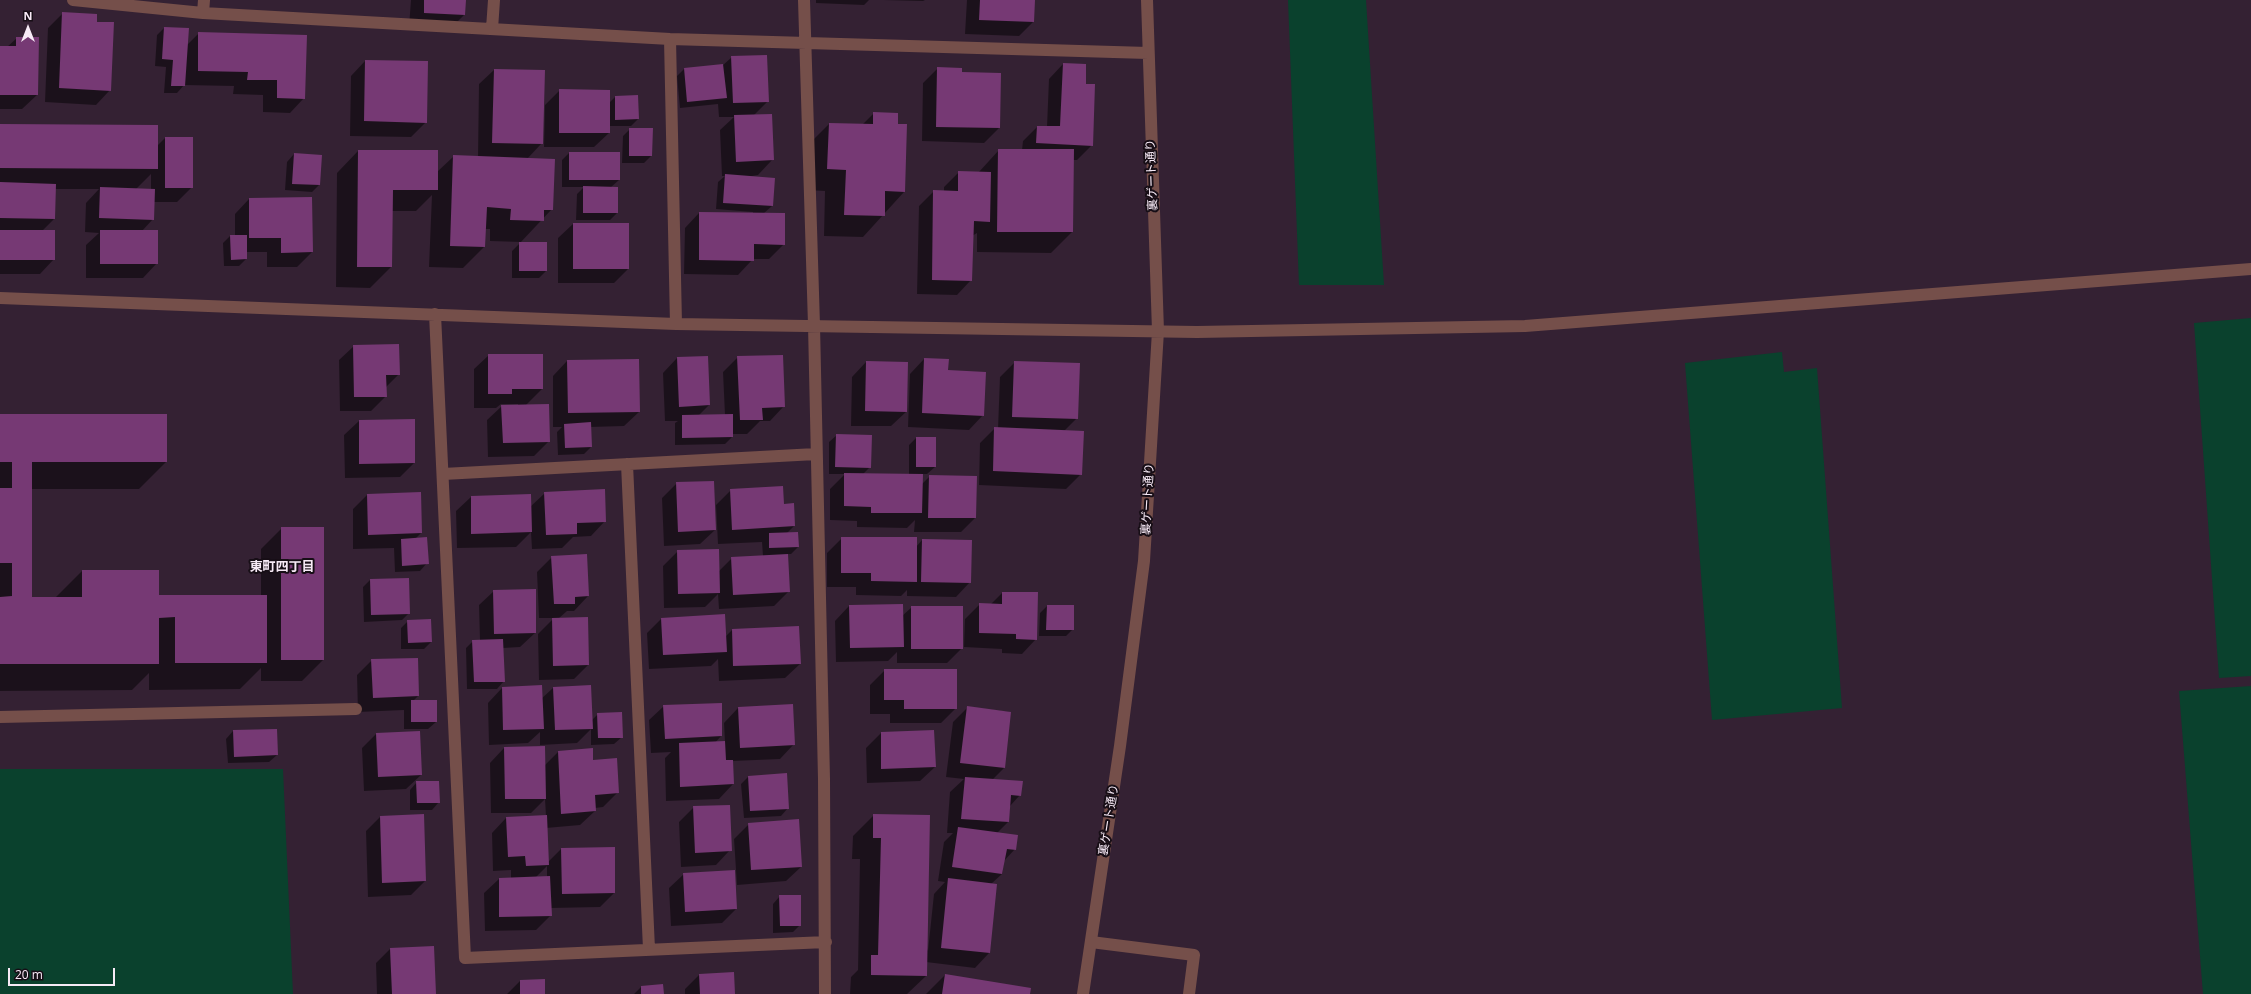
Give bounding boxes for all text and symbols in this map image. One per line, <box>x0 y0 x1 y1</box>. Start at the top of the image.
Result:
north arrow <box>8 8 48 48</box>
text: N <box>24 8 32 23</box>
street label: 裏ゲート通り <box>1144 139 1160 211</box>
street label: 裏ゲート通り <box>1139 463 1157 535</box>
district label: 東町四丁目 <box>250 559 314 575</box>
street label: 裏ゲート通り <box>1096 783 1122 857</box>
scale bar <box>10 960 117 986</box>
text: 20 m <box>15 966 43 983</box>

